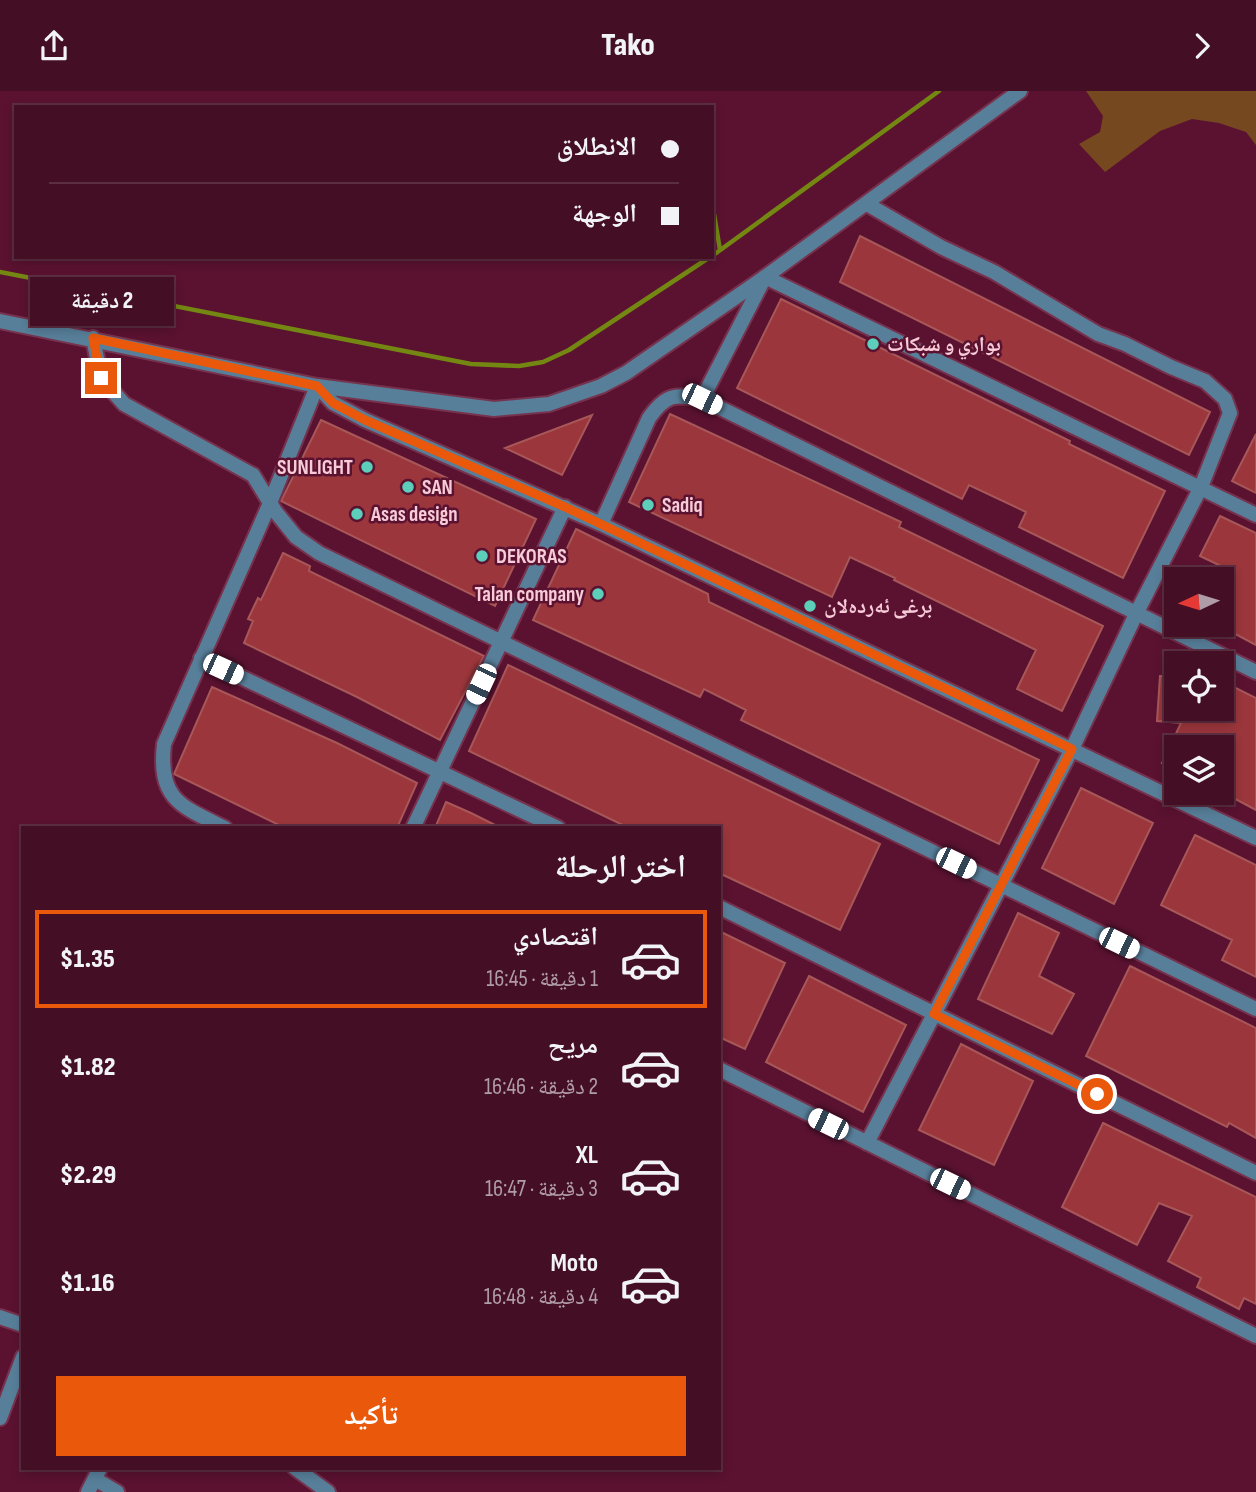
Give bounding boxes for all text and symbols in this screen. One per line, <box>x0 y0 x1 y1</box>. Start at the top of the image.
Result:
text: Tako <box>601 26 655 65</box>
icon: share <box>35 27 73 65</box>
icon: forward <box>1183 27 1221 65</box>
text: الانطلاق <box>557 132 637 163</box>
text: الوجهة <box>572 199 637 230</box>
callout: 2 دقيقة <box>29 277 173 325</box>
text: 2 دقيقة <box>71 287 133 315</box>
place label: بواري و شبكات <box>887 332 1001 360</box>
marker: بواري و شبكات <box>865 336 881 352</box>
route end <box>85 362 117 394</box>
car <box>679 380 726 418</box>
place label: SUNLIGHT <box>277 455 353 480</box>
marker: SUNLIGHT <box>359 459 375 475</box>
place label: SAN <box>422 475 453 500</box>
marker: SAN <box>400 479 416 495</box>
place label: Sadiq <box>662 493 703 518</box>
marker: Sadiq <box>640 497 656 513</box>
place label: Asas design <box>370 502 458 527</box>
marker: Asas design <box>349 506 365 522</box>
place label: DEKORAS <box>496 544 567 569</box>
marker: DEKORAS <box>474 548 490 564</box>
north arrow <box>1164 567 1234 637</box>
map controls <box>1164 567 1234 805</box>
place label: Talan company <box>475 582 584 607</box>
marker: Talan company <box>590 586 606 602</box>
place label: برغی ئەردەلان <box>824 594 932 619</box>
marker: برغی ئەردەلان <box>802 598 818 614</box>
car <box>200 651 247 687</box>
button: locate <box>1164 651 1234 721</box>
car <box>463 661 500 707</box>
button: layers <box>1164 735 1234 805</box>
car <box>933 844 980 882</box>
text: اختر الرحلة <box>555 848 686 887</box>
text: اقتصادي <box>513 922 598 953</box>
car <box>1096 924 1143 962</box>
icon: car <box>619 928 682 991</box>
text: $1.35 <box>60 944 115 975</box>
text: 1 دقيقة · 16:45 <box>486 965 598 993</box>
text: مريح <box>548 1030 598 1061</box>
icon: car <box>619 1036 682 1099</box>
text: $1.82 <box>60 1052 116 1083</box>
text: 2 دقيقة · 16:46 <box>484 1073 598 1101</box>
route start <box>1081 1078 1113 1110</box>
car <box>805 1105 852 1143</box>
text: XL <box>576 1140 598 1171</box>
icon: car <box>619 1144 682 1207</box>
text: $2.29 <box>60 1160 116 1191</box>
car <box>927 1165 974 1203</box>
text: 3 دقيقة · 16:47 <box>485 1175 598 1203</box>
text: Moto <box>550 1248 598 1279</box>
icon: car <box>619 1252 682 1315</box>
text: $1.16 <box>60 1268 115 1299</box>
text: 4 دقيقة · 16:48 <box>484 1283 598 1311</box>
button: تأكيد <box>56 1376 686 1456</box>

